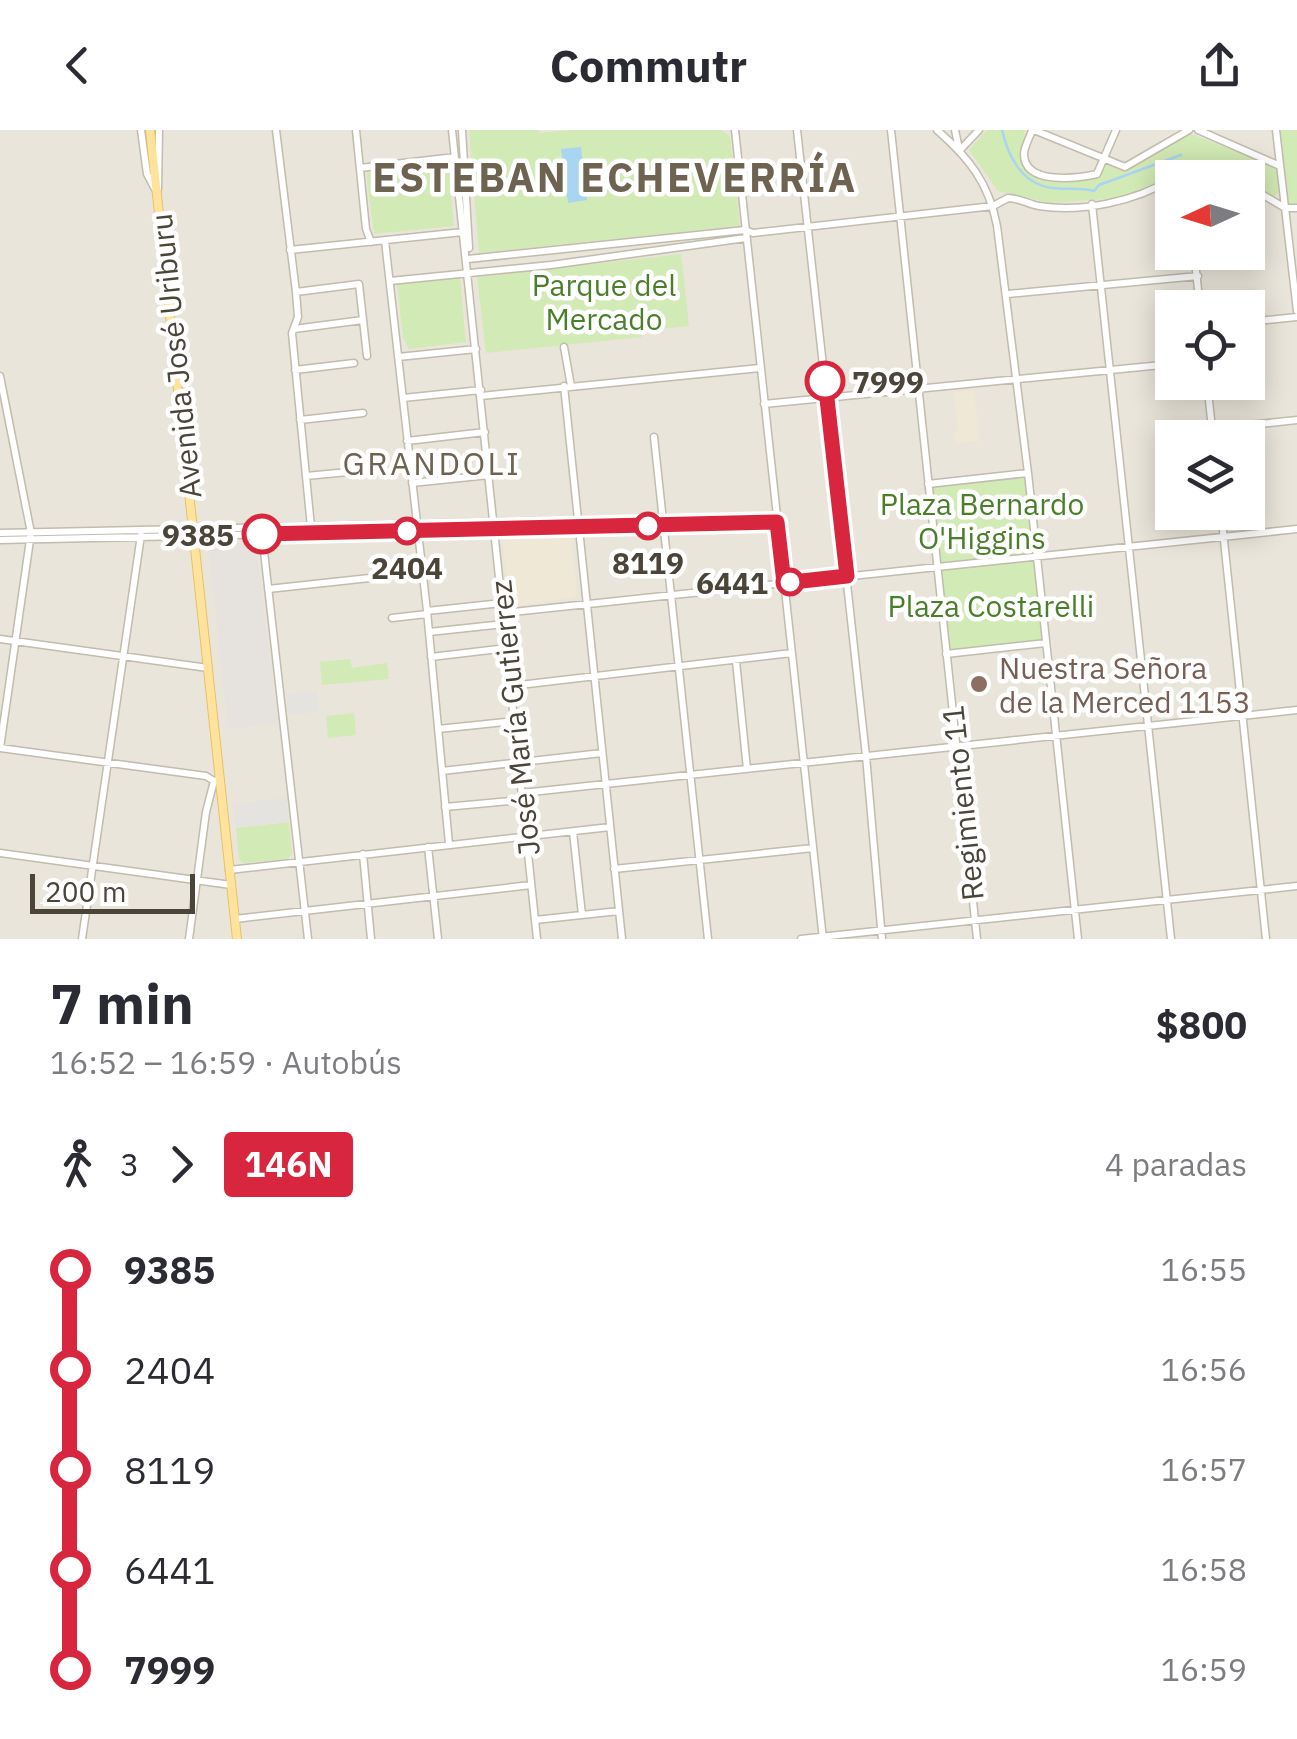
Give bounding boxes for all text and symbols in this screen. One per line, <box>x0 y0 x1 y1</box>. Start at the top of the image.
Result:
text: Commutr <box>550 36 747 94</box>
icon: back <box>50 38 105 93</box>
icon: share <box>1192 38 1247 93</box>
district label: ESTEBAN ECHEVERRÍA <box>372 151 858 203</box>
north arrow <box>1155 160 1265 270</box>
map controls <box>1155 160 1265 530</box>
street label: Avenida José Uriburu <box>141 212 209 500</box>
park label: Parque del Mercado <box>532 265 676 338</box>
button: locate <box>1155 290 1265 400</box>
marker: 7999 <box>806 362 844 400</box>
place label: 7999 <box>852 362 924 401</box>
button: layers <box>1155 420 1265 530</box>
district label: GRANDOLI <box>343 442 521 484</box>
park label: Plaza Bernardo O'Higgins <box>880 484 1084 557</box>
marker: 8119 <box>635 513 661 539</box>
place label: 9385 <box>162 515 234 554</box>
marker: 9385 <box>243 515 281 553</box>
marker: 2404 <box>394 518 420 544</box>
place label: 8119 <box>612 543 684 582</box>
place label: 2404 <box>371 548 443 587</box>
place label: 6441 <box>696 563 768 602</box>
marker: 6441 <box>777 569 803 595</box>
street label: José María Gutierrez <box>480 578 548 858</box>
park label: Plaza Costarelli <box>888 586 1094 625</box>
place label: Nuestra Señora de la Merced 1153 <box>999 648 1251 721</box>
marker: Nuestra Señora de la Merced 1153 <box>968 673 990 695</box>
street label: Regimiento 11 <box>932 703 992 903</box>
scale bar <box>30 869 195 914</box>
text: 200 m <box>45 873 126 910</box>
text: 7 min <box>50 968 194 1039</box>
text: $800 <box>1156 1000 1247 1049</box>
text: 16:52 – 16:59 · Autobús <box>50 1041 402 1083</box>
icon: walk <box>50 1137 105 1192</box>
icon: forward <box>154 1137 209 1192</box>
text: 146N <box>244 1141 333 1187</box>
text: 3 <box>120 1143 139 1185</box>
text: 4 paradas <box>1105 1143 1247 1185</box>
text: 9385 <box>124 1245 215 1294</box>
text: 16:55 <box>1161 1248 1247 1290</box>
text: 2404 <box>124 1345 215 1394</box>
text: 16:56 <box>1161 1348 1247 1390</box>
text: 8119 <box>124 1445 215 1494</box>
text: 16:57 <box>1161 1448 1247 1490</box>
text: 6441 <box>124 1545 215 1594</box>
text: 16:58 <box>1161 1548 1247 1590</box>
text: 7999 <box>124 1645 215 1694</box>
text: 16:59 <box>1161 1648 1247 1690</box>

